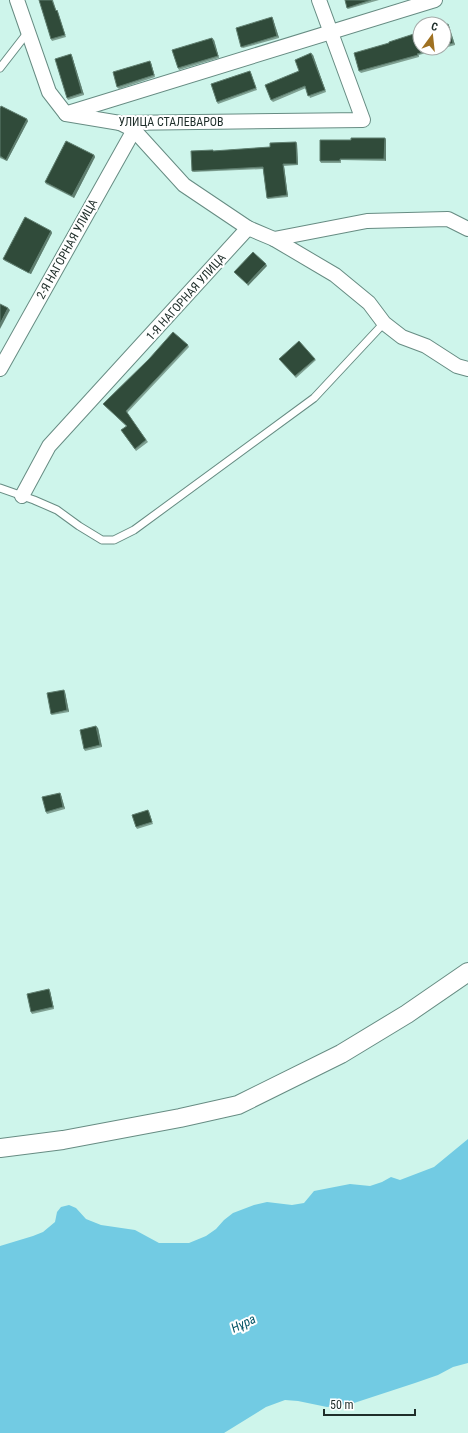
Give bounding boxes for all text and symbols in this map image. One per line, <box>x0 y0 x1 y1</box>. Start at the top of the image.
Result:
north arrow <box>412 16 452 56</box>
text: С <box>430 20 439 34</box>
street label: УЛИЦА СТАЛЕВАРОВ <box>118 115 224 129</box>
street label: 2-Я НАГОРНАЯ УЛИЦА <box>34 197 100 301</box>
street label: 1-Я НАГОРНАЯ УЛИЦА <box>143 251 229 343</box>
water label: Нұра <box>228 1311 258 1336</box>
scale bar <box>324 1391 415 1417</box>
text: 50 m <box>330 1398 354 1412</box>

